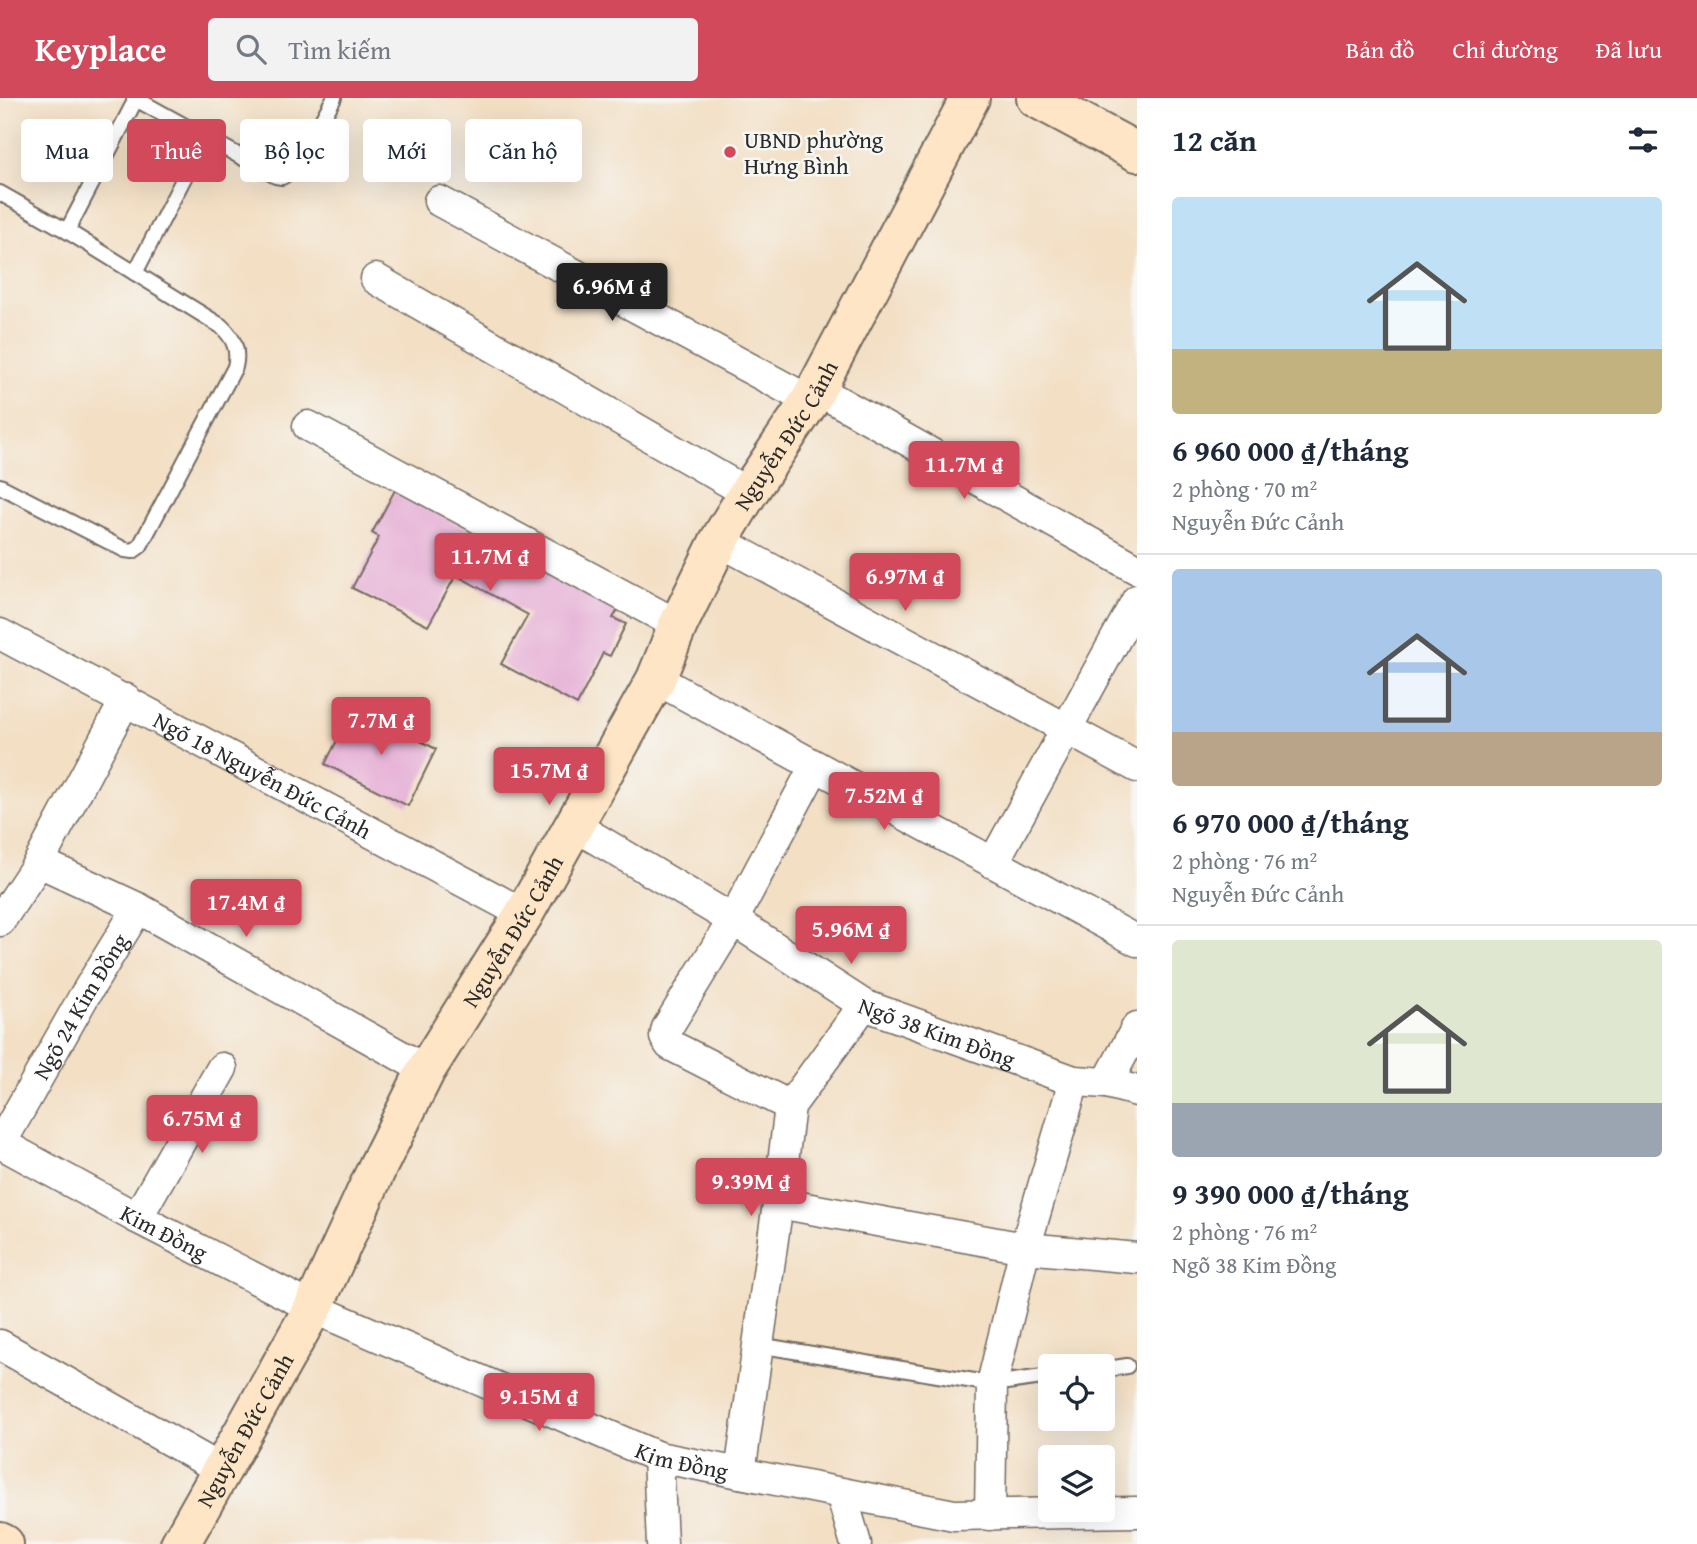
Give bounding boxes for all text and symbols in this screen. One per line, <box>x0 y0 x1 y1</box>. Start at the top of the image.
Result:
search box <box>208 18 698 81</box>
text: Keyplace <box>35 25 166 73</box>
icon: search <box>232 30 270 68</box>
text: Tìm kiếm <box>288 30 391 69</box>
text: Bản đồ <box>1346 32 1415 67</box>
text: Chỉ đường <box>1453 32 1558 67</box>
text: Đã lưu <box>1596 32 1662 67</box>
text: 12 căn <box>1172 118 1257 162</box>
chip: Mua <box>21 119 113 182</box>
chip: Thuê <box>127 119 226 182</box>
chip: Bộ lọc <box>240 119 349 182</box>
chip: Mới <box>363 119 451 182</box>
chip: Căn hộ <box>465 119 582 182</box>
icon: filters <box>1624 121 1662 159</box>
place label: UBND phường Hưng Bình <box>744 123 884 182</box>
marker: UBND phường Hưng Bình <box>722 144 738 160</box>
icon: home <box>1354 243 1480 369</box>
pin: 6.96M ₫ <box>547 264 677 323</box>
text: 6.96M ₫ <box>572 269 652 302</box>
street label: Nguyễn Đức Cảnh <box>725 354 845 516</box>
text: 6 960 000 ₫/tháng <box>1172 428 1409 472</box>
pin: 11.7M ₫ <box>899 442 1029 501</box>
text: 11.7M ₫ <box>924 447 1004 480</box>
text: 2 phòng · 70 m² <box>1172 472 1317 505</box>
text: Nguyễn Đức Cảnh <box>1172 505 1344 538</box>
pin: 11.7M ₫ <box>425 533 555 593</box>
text: 11.7M ₫ <box>450 539 530 572</box>
pin: 6.97M ₫ <box>840 554 970 613</box>
text: 6.97M ₫ <box>865 559 945 592</box>
icon: home <box>1354 615 1480 741</box>
pin: 7.7M ₫ <box>324 698 438 757</box>
street label: Ngõ 18 Nguyễn Đức Cảnh <box>148 703 378 846</box>
text: 7.7M ₫ <box>347 703 415 736</box>
pin: 15.7M ₫ <box>484 748 614 807</box>
text: 15.7M ₫ <box>509 753 589 786</box>
pin: 7.52M ₫ <box>819 772 949 832</box>
text: 7.52M ₫ <box>844 778 924 811</box>
text: 6 970 000 ₫/tháng <box>1172 800 1409 844</box>
text: 2 phòng · 76 m² <box>1172 844 1317 877</box>
street label: Nguyễn Đức Cảnh <box>453 849 571 1013</box>
text: Nguyễn Đức Cảnh <box>1172 877 1344 910</box>
pin: 17.4M ₫ <box>181 880 311 939</box>
text: 17.4M ₫ <box>206 885 286 918</box>
pin: 5.96M ₫ <box>786 906 916 966</box>
text: 5.96M ₫ <box>811 912 891 945</box>
street label: Ngõ 24 Kim Đồng <box>24 926 136 1085</box>
icon: home <box>1354 986 1480 1112</box>
street label: Ngõ 38 Kim Đồng <box>854 988 1021 1075</box>
pin: 6.75M ₫ <box>137 1096 267 1155</box>
text: 6.75M ₫ <box>162 1101 242 1134</box>
pin: 9.39M ₫ <box>686 1158 816 1218</box>
text: 9.39M ₫ <box>711 1164 791 1197</box>
text: 9 390 000 ₫/tháng <box>1172 1171 1409 1215</box>
street label: Kim Đồng <box>115 1196 214 1268</box>
text: 2 phòng · 76 m² <box>1172 1215 1317 1248</box>
text: Ngõ 38 Kim Đồng <box>1172 1248 1336 1281</box>
street label: Nguyễn Đức Cảnh <box>188 1347 301 1513</box>
map controls <box>1038 1354 1115 1522</box>
button: locate <box>1038 1354 1115 1431</box>
pin: 9.15M ₫ <box>474 1374 604 1433</box>
text: 9.15M ₫ <box>499 1379 579 1412</box>
street label: Kim Đồng <box>631 1433 732 1487</box>
button: layers <box>1038 1445 1115 1522</box>

